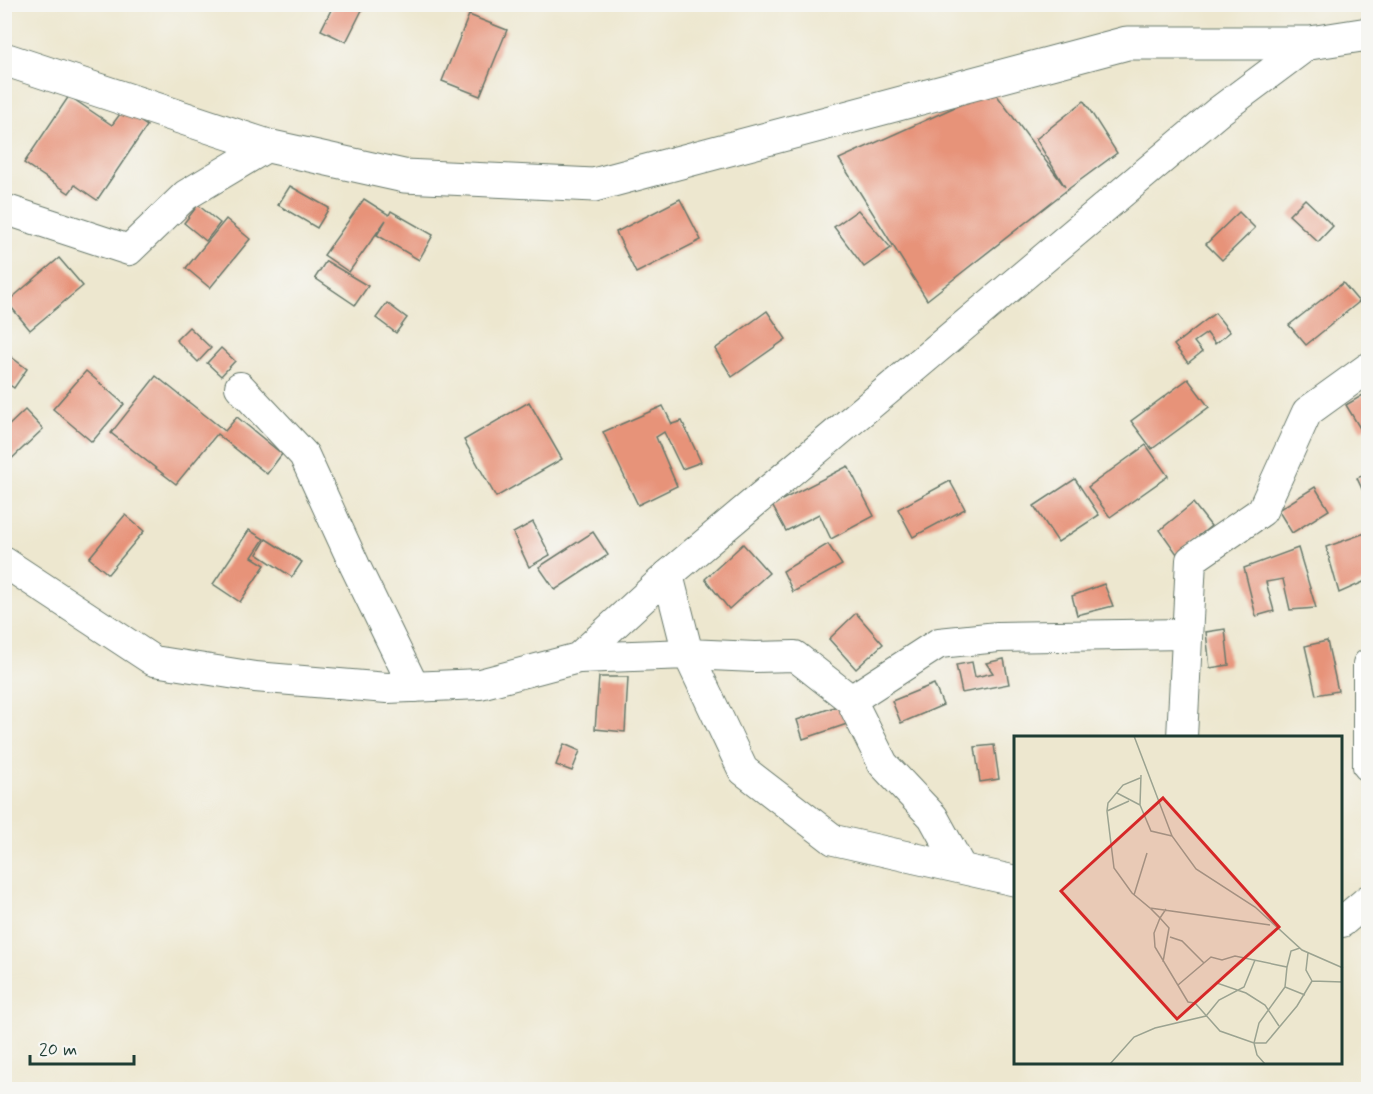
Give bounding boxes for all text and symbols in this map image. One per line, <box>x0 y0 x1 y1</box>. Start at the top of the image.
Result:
inset map <box>1014 736 1343 1064</box>
scale bar <box>30 1028 134 1066</box>
text: 20 m <box>39 1038 77 1062</box>

